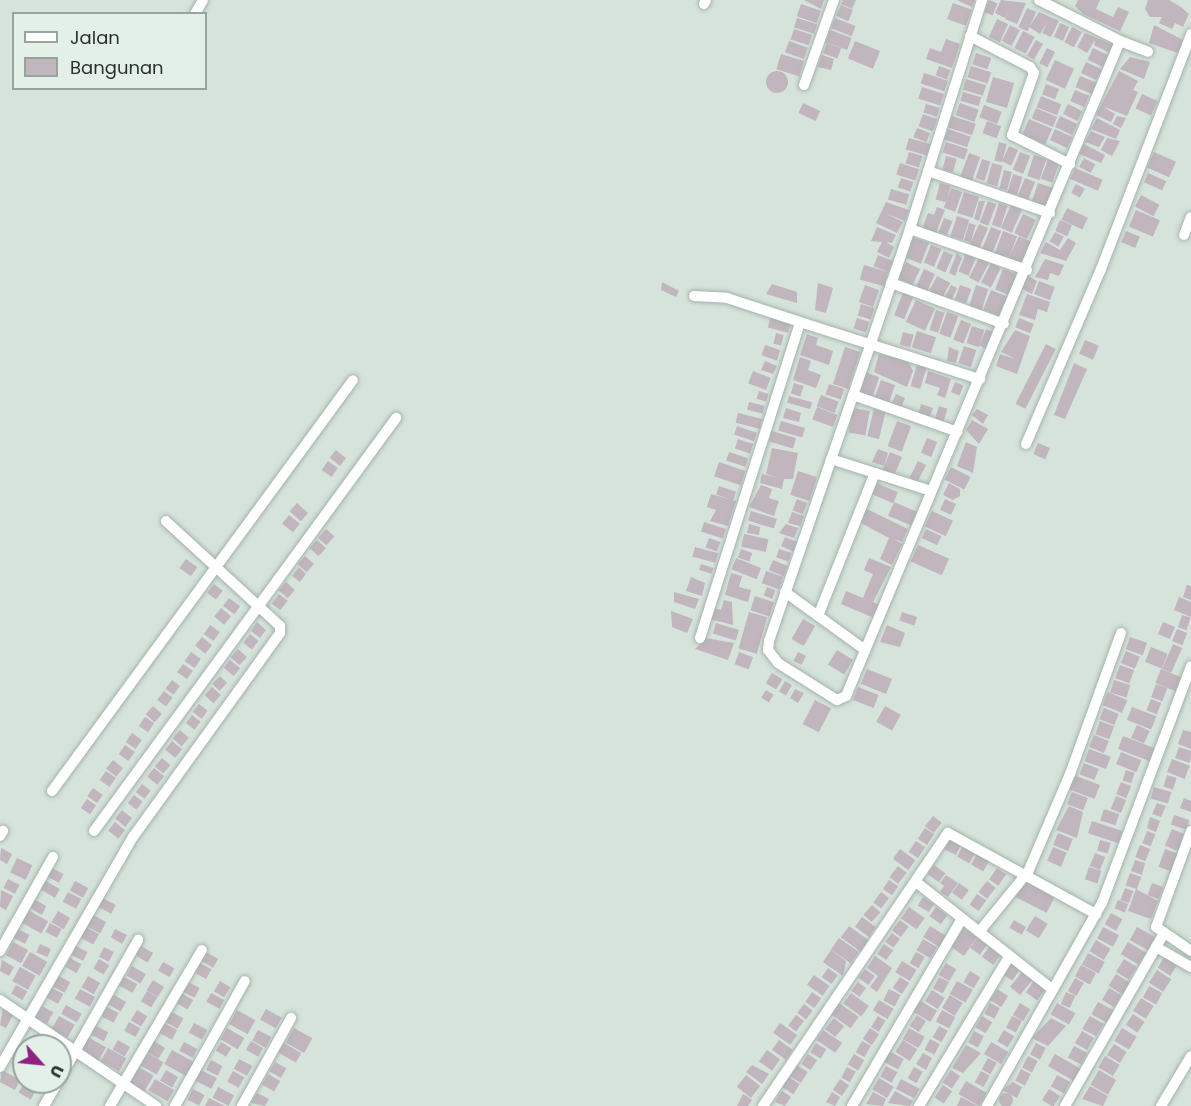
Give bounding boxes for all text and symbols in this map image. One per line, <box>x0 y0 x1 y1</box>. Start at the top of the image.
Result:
legend <box>12 12 207 90</box>
text: Jalan <box>70 25 120 50</box>
text: Bangunan <box>70 55 164 80</box>
north arrow <box>12 1034 72 1094</box>
text: U <box>44 1061 70 1082</box>

